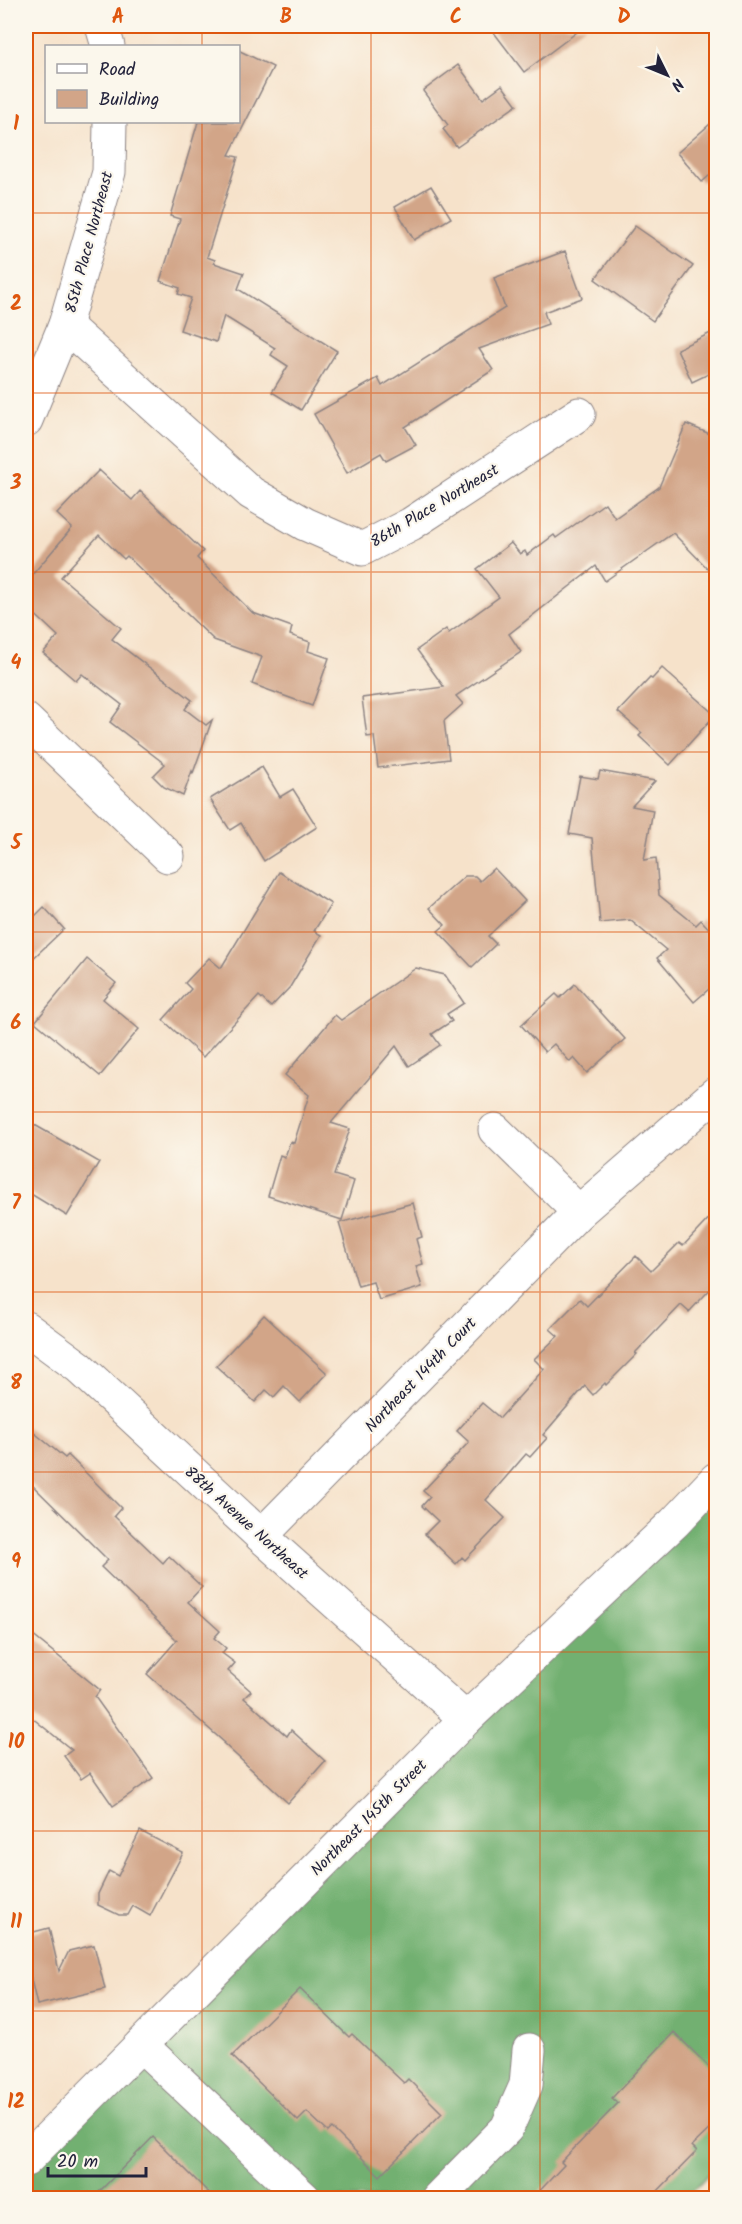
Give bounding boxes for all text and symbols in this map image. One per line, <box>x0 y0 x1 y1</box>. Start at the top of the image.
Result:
text: A <box>112 2 124 34</box>
text: B <box>280 2 292 34</box>
text: C <box>450 2 462 34</box>
text: D <box>617 2 631 34</box>
legend <box>45 45 240 123</box>
north arrow <box>637 45 697 105</box>
text: Road <box>99 56 136 85</box>
text: N <box>664 72 689 96</box>
text: Building <box>99 86 159 115</box>
text: 1 <box>13 109 19 141</box>
street label: 85th Place Northeast <box>58 168 121 316</box>
text: 2 <box>10 289 22 321</box>
street label: 86th Place Northeast <box>366 457 505 555</box>
text: 3 <box>10 468 22 500</box>
text: 4 <box>11 648 22 680</box>
text: 5 <box>10 828 23 860</box>
text: 6 <box>11 1008 22 1040</box>
text: 7 <box>11 1188 21 1220</box>
street label: Northeast 144th Court <box>359 1311 483 1438</box>
text: 8 <box>10 1368 22 1400</box>
street label: 88th Avenue Northeast <box>178 1460 314 1586</box>
text: 9 <box>11 1547 21 1579</box>
text: 10 <box>8 1727 25 1759</box>
street label: Northeast 145th Street <box>305 1753 434 1882</box>
text: 11 <box>10 1907 22 1939</box>
text: 12 <box>7 2087 25 2119</box>
scale bar <box>48 2140 146 2178</box>
text: 20 m <box>57 2148 98 2177</box>

